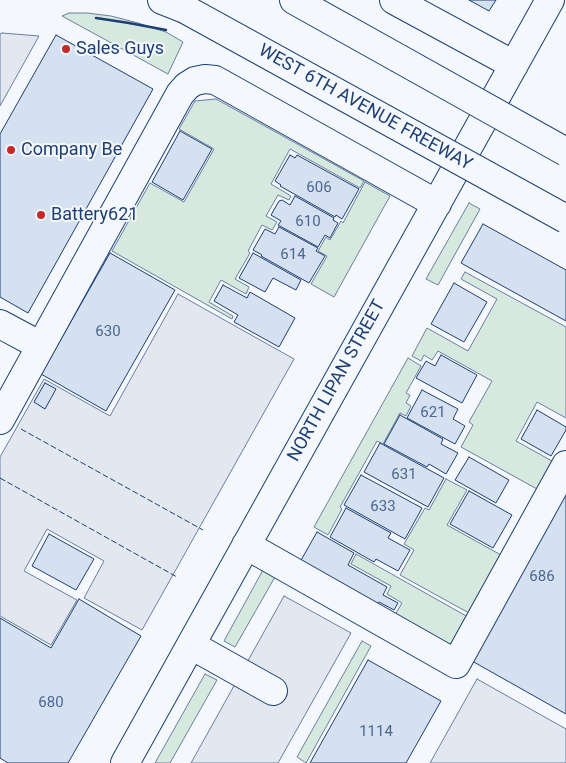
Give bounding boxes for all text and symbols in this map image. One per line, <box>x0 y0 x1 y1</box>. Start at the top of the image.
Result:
place label: Sales Guys <box>76 38 164 60</box>
street label: WEST 6TH AVENUE FREEWAY <box>254 40 476 176</box>
marker: Sales Guys <box>60 43 72 55</box>
place label: Company Be <box>21 139 122 161</box>
marker: Company Be <box>5 144 17 156</box>
house number: 606 <box>306 179 332 197</box>
place label: Battery621 <box>51 204 138 226</box>
marker: Battery621 <box>35 209 47 221</box>
house number: 610 <box>295 213 321 231</box>
house number: 614 <box>280 246 306 264</box>
street label: NORTH LIPAN STREET <box>284 296 390 466</box>
house number: 630 <box>95 323 121 341</box>
house number: 621 <box>420 404 446 422</box>
house number: 631 <box>391 466 417 484</box>
house number: 633 <box>370 498 396 516</box>
house number: 686 <box>529 568 555 586</box>
house number: 680 <box>38 694 64 712</box>
house number: 1114 <box>359 723 393 741</box>

